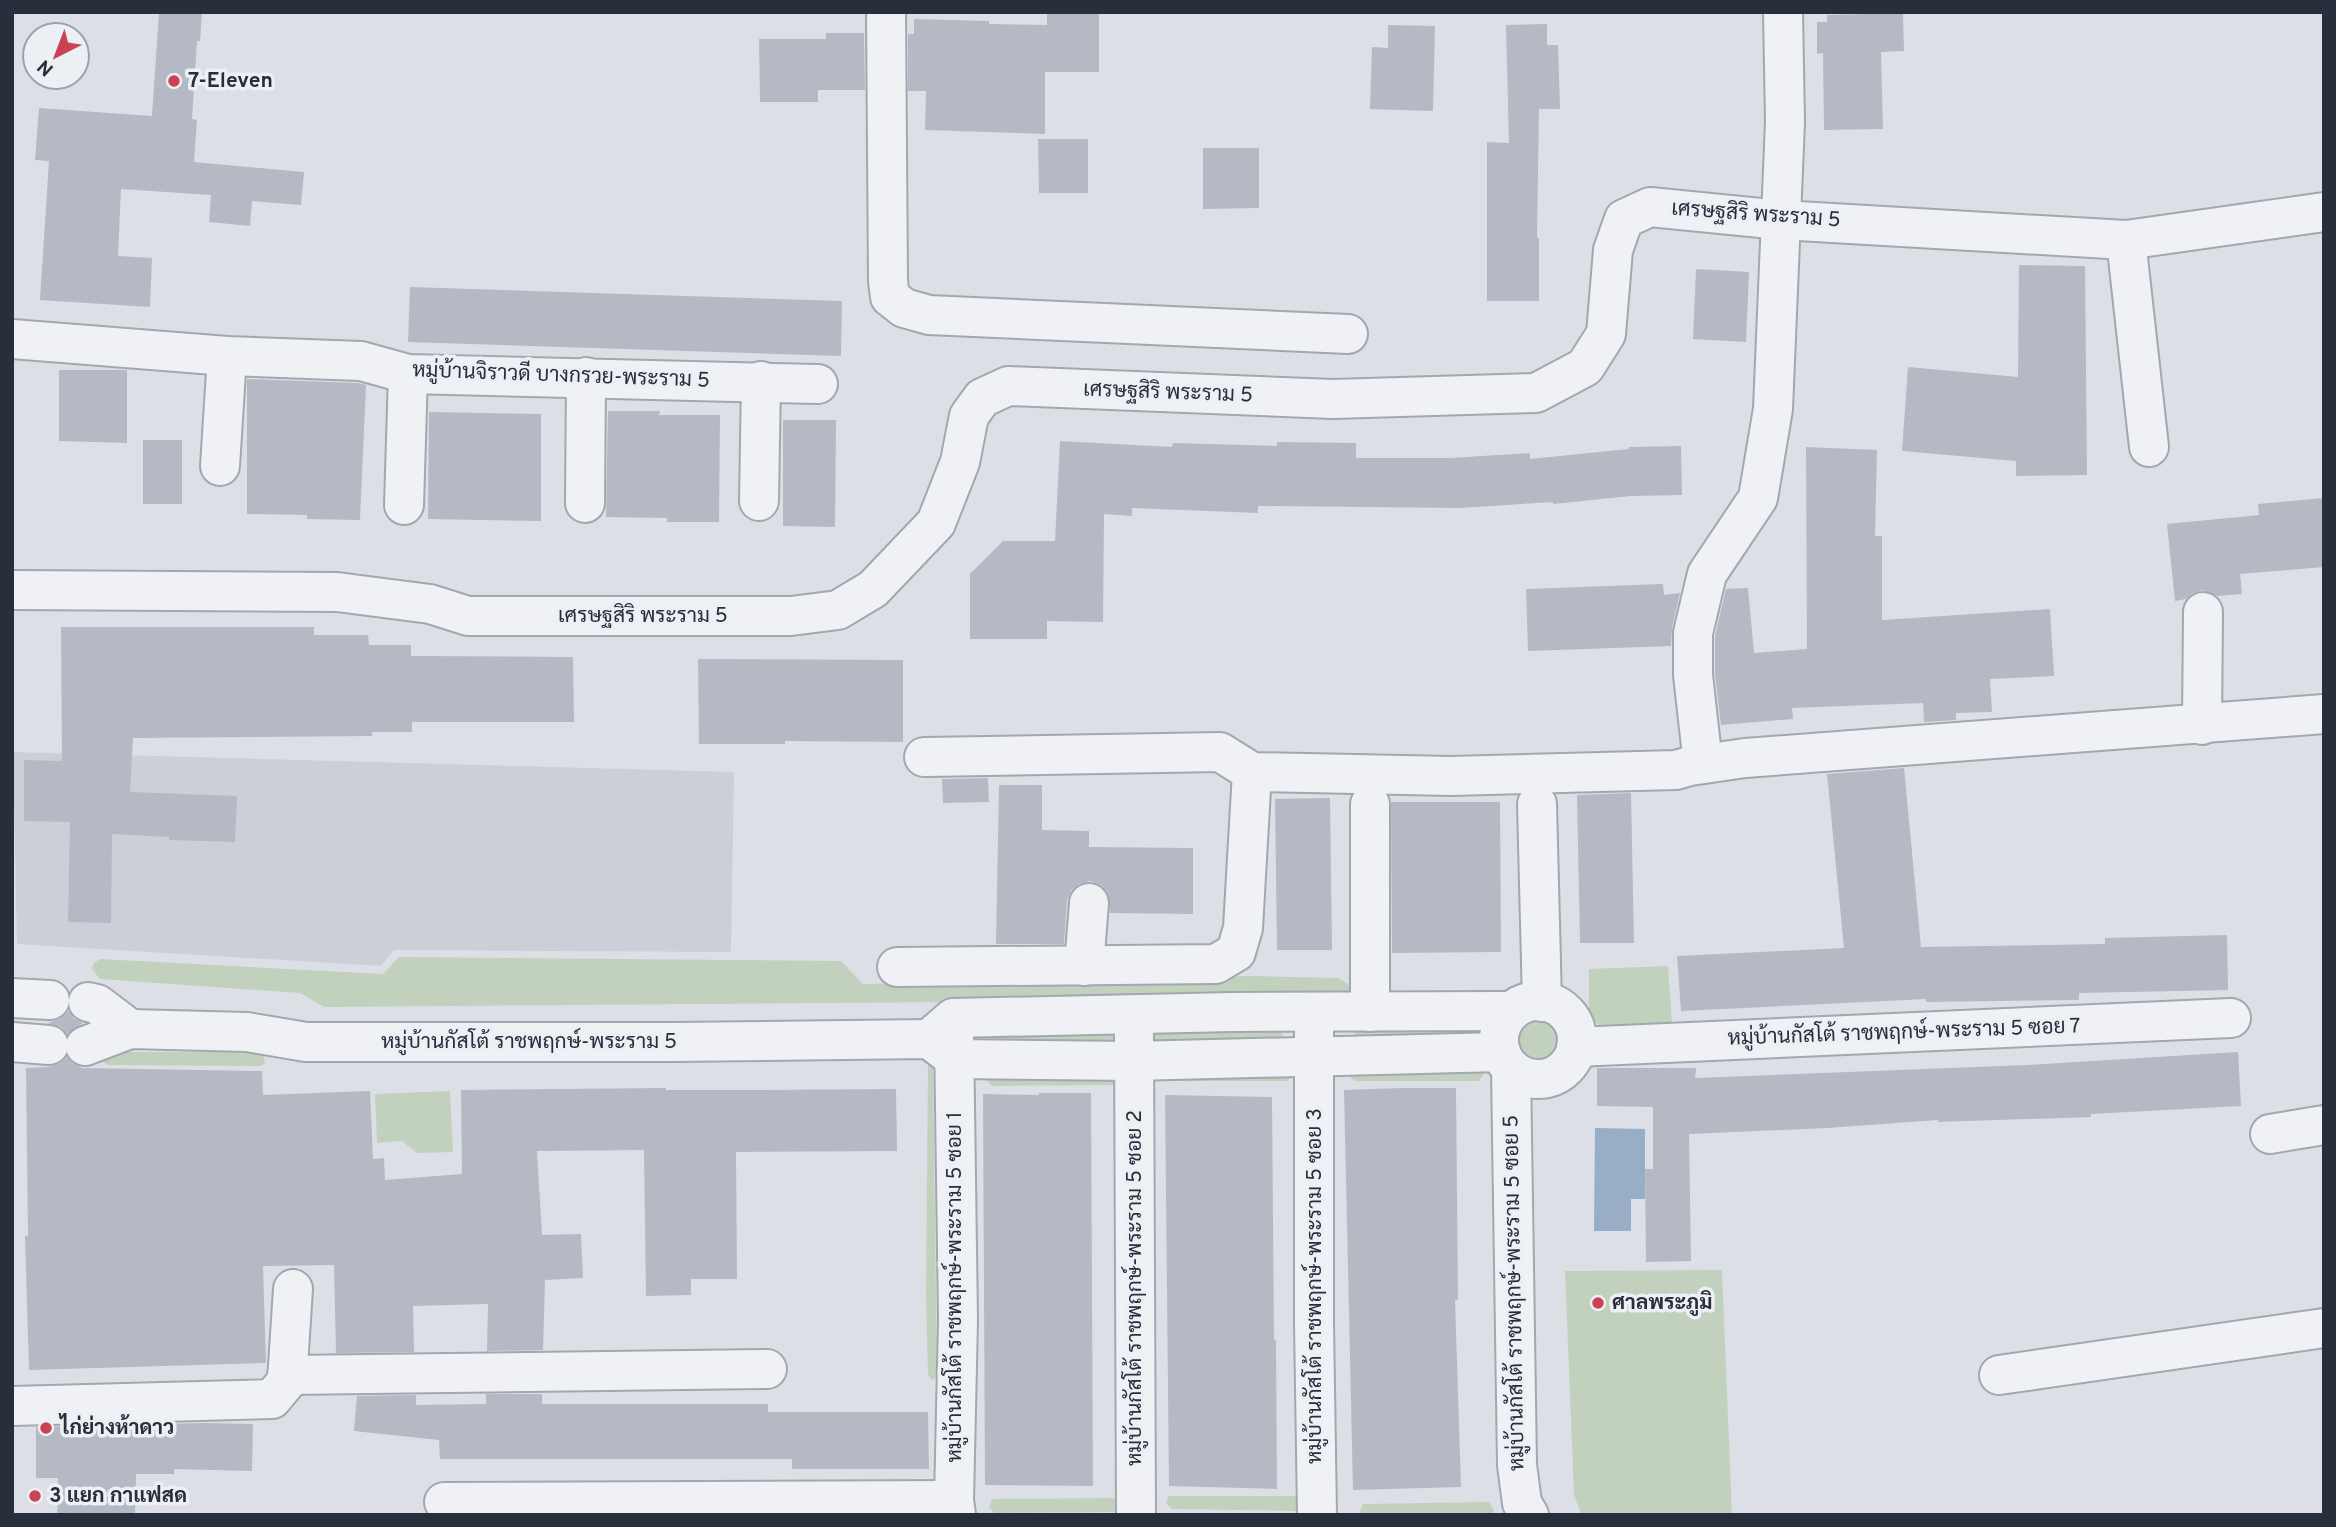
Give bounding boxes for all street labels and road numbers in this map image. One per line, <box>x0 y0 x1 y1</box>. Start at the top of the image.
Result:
street label: เศรษฐสิริ พระราม 5 <box>1670 196 1842 234</box>
street label: หมู่บ้านจิราวดี บางกรวย-พระราม 5 <box>412 356 710 395</box>
street label: เศรษฐสิริ พระราม 5 <box>1083 377 1253 409</box>
street label: เศรษฐสิริ พระราม 5 <box>558 603 728 630</box>
street label: หมู่บ้านกัสโต้ ราชพฤกษ์-พระราม 5 ซอย 7 <box>1727 1011 2081 1053</box>
street label: หมู่บ้านกัสโต้ ราชพฤกษ์-พระราม 5 <box>381 1027 677 1056</box>
street label: หมู่บ้านกัสโต้ ราชพฤกษ์-พระราม 5 ซอย 3 <box>1300 1108 1329 1464</box>
street label: หมู่บ้านกัสโต้ ราชพฤกษ์-พระราม 5 ซอย 2 <box>1120 1110 1149 1466</box>
street label: หมู่บ้านกัสโต้ ราชพฤกษ์-พระราม 5 ซอย 1 <box>940 1111 969 1463</box>
street label: หมู่บ้านกัสโต้ ราชพฤกษ์-พระราม 5 ซอย 5 <box>1496 1115 1532 1471</box>

